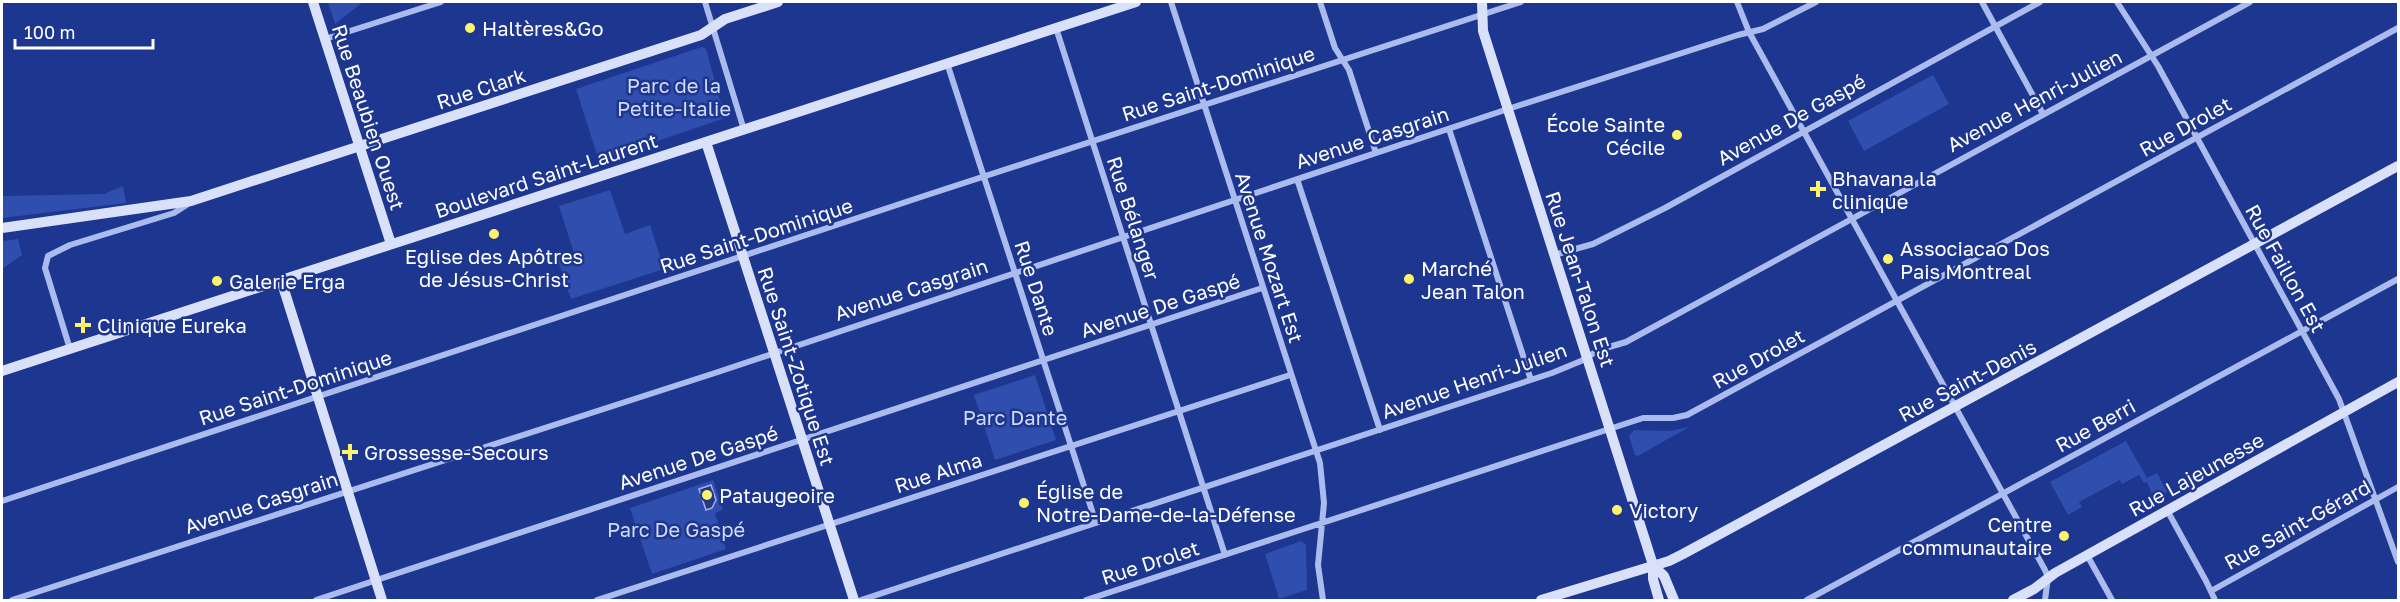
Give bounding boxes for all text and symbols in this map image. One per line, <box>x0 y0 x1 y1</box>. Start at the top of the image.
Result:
scale bar <box>15 12 153 50</box>
place label: Haltères&Go <box>482 16 603 40</box>
text: 100 m <box>24 21 75 43</box>
street label: Rue Beaubien Ouest <box>328 21 410 213</box>
marker: Haltères&Go <box>463 21 477 35</box>
street label: Rue Saint-Dominique <box>1119 40 1317 126</box>
street label: Avenue Henri-Julien <box>1943 44 2125 156</box>
street label: Rue Clark <box>433 62 529 114</box>
street label: Avenue De Gaspé <box>1713 68 1869 170</box>
park label: Parc de la Petite-Italie <box>617 73 731 120</box>
street label: Rue Drolet <box>2135 91 2235 161</box>
street label: Avenue Casgrain <box>1292 101 1452 173</box>
place label: École Sainte Cécile <box>1546 112 1665 159</box>
street label: Boulevard Saint-Laurent <box>432 128 660 222</box>
marker: École Sainte Cécile <box>1670 128 1684 142</box>
street label: Rue Bélanger <box>1103 153 1165 283</box>
place label: Bhavana la clinique <box>1832 166 1937 213</box>
street label: Avenue Mozart Est <box>1231 168 1309 346</box>
marker: Bhavana la clinique <box>1809 180 1827 198</box>
street label: Rue Jean-Talon Est <box>1541 188 1621 370</box>
street label: Rue Saint-Dominique <box>657 192 855 278</box>
street label: Rue Faillon Est <box>2241 200 2331 336</box>
marker: Eglise des Apôtres de Jésus-Christ <box>487 227 501 241</box>
place label: Associacao Dos Pais Montreal <box>1900 236 2050 283</box>
street label: Rue Dante <box>1010 237 1064 339</box>
place label: Eglise des Apôtres de Jésus-Christ <box>405 244 583 291</box>
marker: Associacao Dos Pais Montreal <box>1881 252 1895 266</box>
street label: Avenue Casgrain <box>831 253 991 325</box>
place label: Marché Jean Talon <box>1421 256 1525 303</box>
street label: Rue Saint-Zotique Est <box>754 264 840 468</box>
street label: Avenue De Gaspé <box>1077 268 1243 342</box>
place label: Galerie Erga <box>229 269 345 293</box>
marker: Marché Jean Talon <box>1402 272 1416 286</box>
marker: Galerie Erga <box>210 274 224 288</box>
place label: Clinique Eureka <box>97 313 247 337</box>
marker: Clinique Eureka <box>74 316 92 334</box>
street label: Rue Drolet <box>1708 323 1808 393</box>
street label: Rue Saint-Denis <box>1894 334 2040 426</box>
street label: Avenue Henri-Julien <box>1378 337 1570 423</box>
street label: Rue Saint-Dominique <box>196 344 394 430</box>
street label: Rue Berri <box>2051 393 2139 457</box>
park label: Parc Dante <box>963 405 1067 429</box>
street label: Avenue De Gaspé <box>615 420 781 494</box>
street label: Rue Lajeunesse <box>2124 427 2268 521</box>
place label: Grossesse-Secours <box>364 440 549 464</box>
marker: Grossesse-Secours <box>341 443 359 461</box>
street label: Rue Alma <box>891 447 985 497</box>
street label: Avenue Casgrain <box>181 466 341 538</box>
street label: Rue Saint-Gérard <box>2220 474 2374 574</box>
place label: Église de Notre-Dame-de-la-Défense <box>1036 479 1296 526</box>
place label: Pataugeoire <box>719 483 835 507</box>
marker: Pataugeoire <box>700 488 714 502</box>
marker: Église de Notre-Dame-de-la-Défense <box>1017 496 1031 510</box>
place label: Victory <box>1629 498 1698 522</box>
marker: Victory <box>1610 503 1624 517</box>
place label: Centre communautaire <box>1902 512 2052 559</box>
park label: Parc De Gaspé <box>607 517 745 541</box>
marker: Centre communautaire <box>2057 529 2071 543</box>
street label: Rue Drolet <box>1098 535 1202 589</box>

